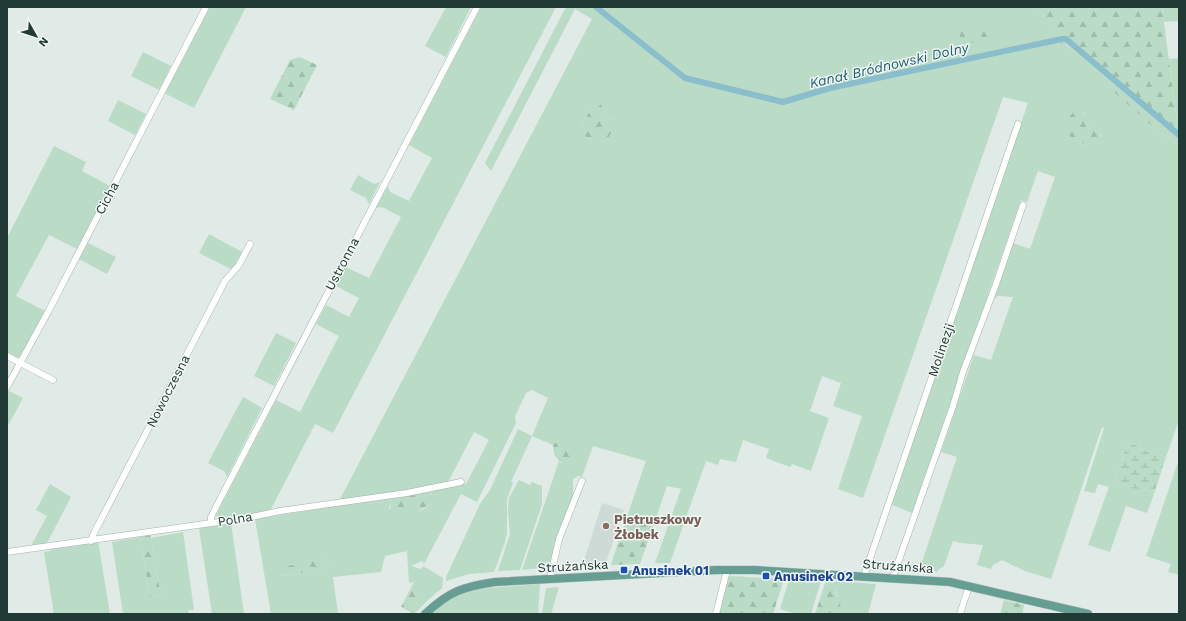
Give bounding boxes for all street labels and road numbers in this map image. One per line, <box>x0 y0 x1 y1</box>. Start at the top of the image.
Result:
street label: Cicha <box>92 178 122 217</box>
street label: Ustronna <box>322 234 362 293</box>
street label: Molinezji <box>925 321 957 379</box>
street label: Nowoczesna <box>143 352 193 430</box>
street label: Polna <box>217 509 254 529</box>
street label: Strużańska <box>862 556 935 576</box>
street label: Strużańska <box>537 557 609 575</box>

